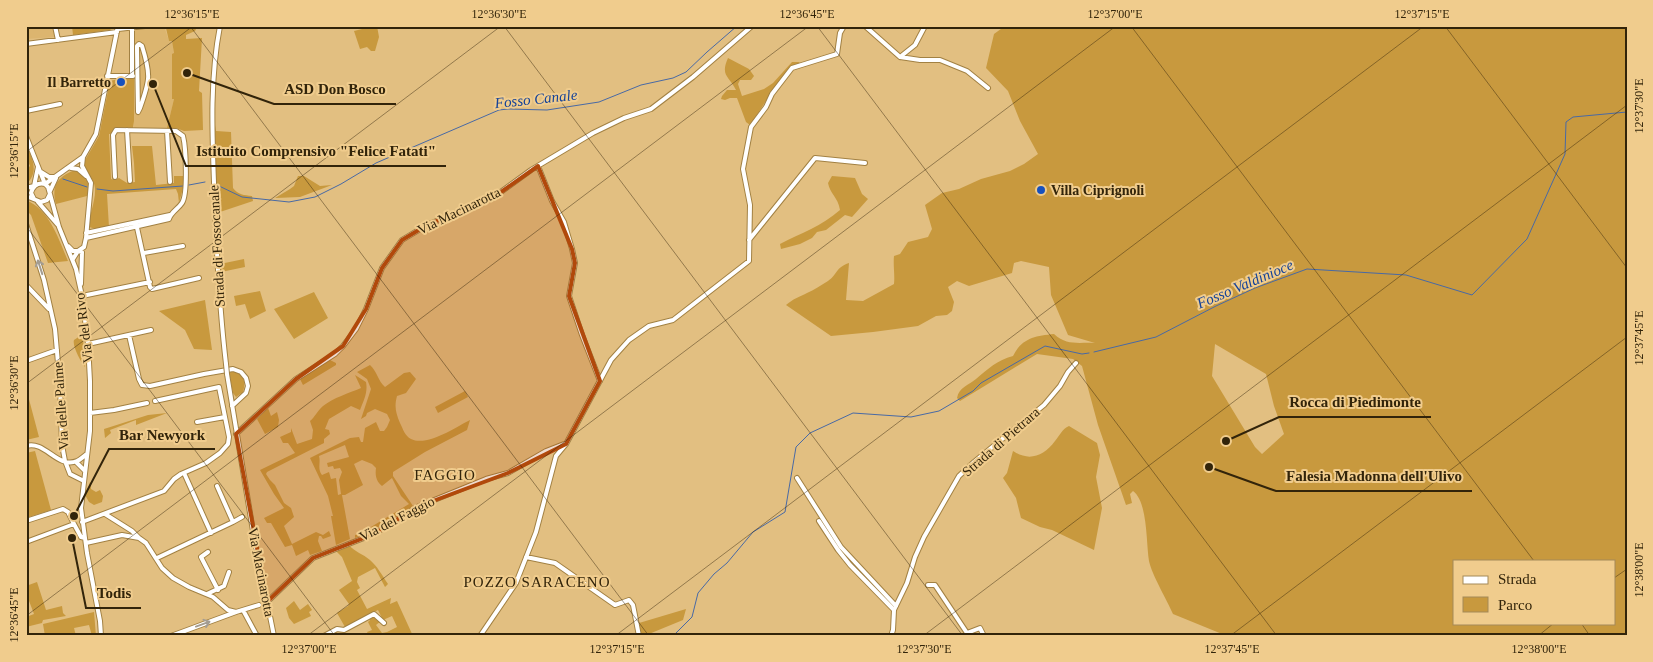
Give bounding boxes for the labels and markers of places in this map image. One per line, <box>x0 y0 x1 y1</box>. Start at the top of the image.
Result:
callout: ASD Don Bosco <box>274 74 396 104</box>
place label: Il Barretto <box>47 75 111 90</box>
marker: Il Barretto <box>115 76 127 88</box>
callout: Istituito Comprensivo "Felice Fatati" <box>186 136 446 166</box>
place label: Villa Ciprignoli <box>1051 183 1144 198</box>
marker: Villa Ciprignoli <box>1035 184 1047 196</box>
callout: Rocca di Piedimonte <box>1279 387 1431 417</box>
callout: Bar Newyork <box>109 419 215 449</box>
callout: Falesia Madonna dell'Ulivo <box>1276 461 1472 491</box>
callout: Todis <box>86 578 141 608</box>

